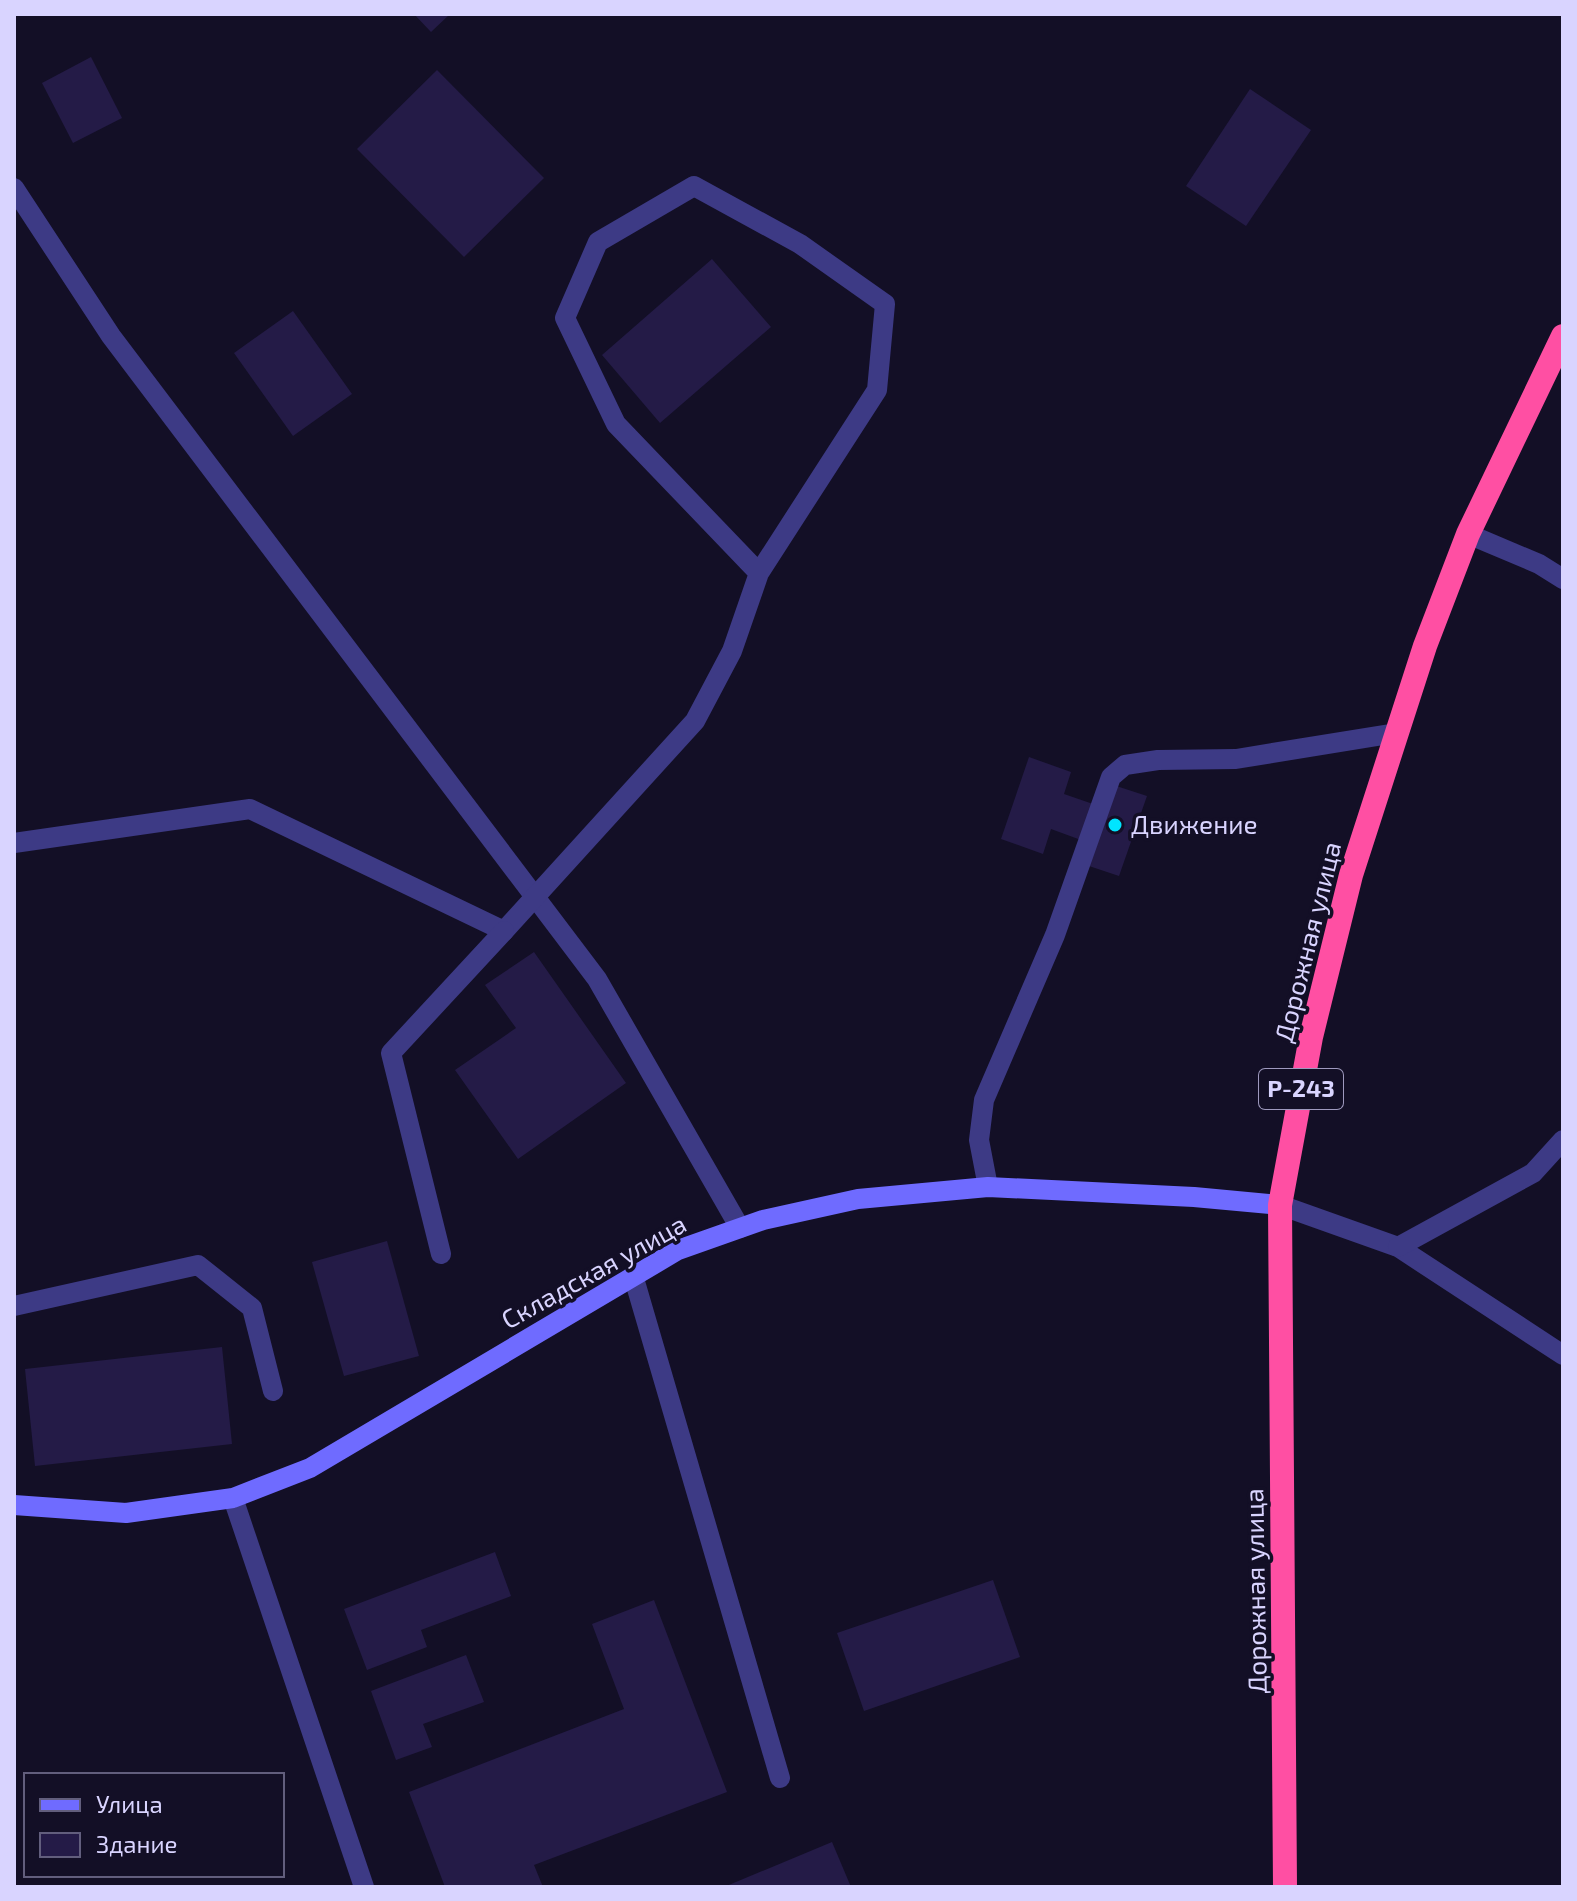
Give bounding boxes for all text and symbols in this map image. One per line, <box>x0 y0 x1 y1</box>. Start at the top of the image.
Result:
place label: Движение <box>1131 808 1258 839</box>
marker: Движение <box>1106 816 1124 834</box>
street label: Дорожная улица <box>1267 838 1347 1045</box>
road number: Р-243 <box>1259 1069 1343 1109</box>
street label: Складская улица <box>495 1207 692 1335</box>
street label: Дорожная улица <box>1237 1488 1273 1694</box>
legend <box>24 1773 284 1877</box>
text: Улица <box>96 1789 163 1818</box>
text: Здание <box>96 1829 178 1858</box>

